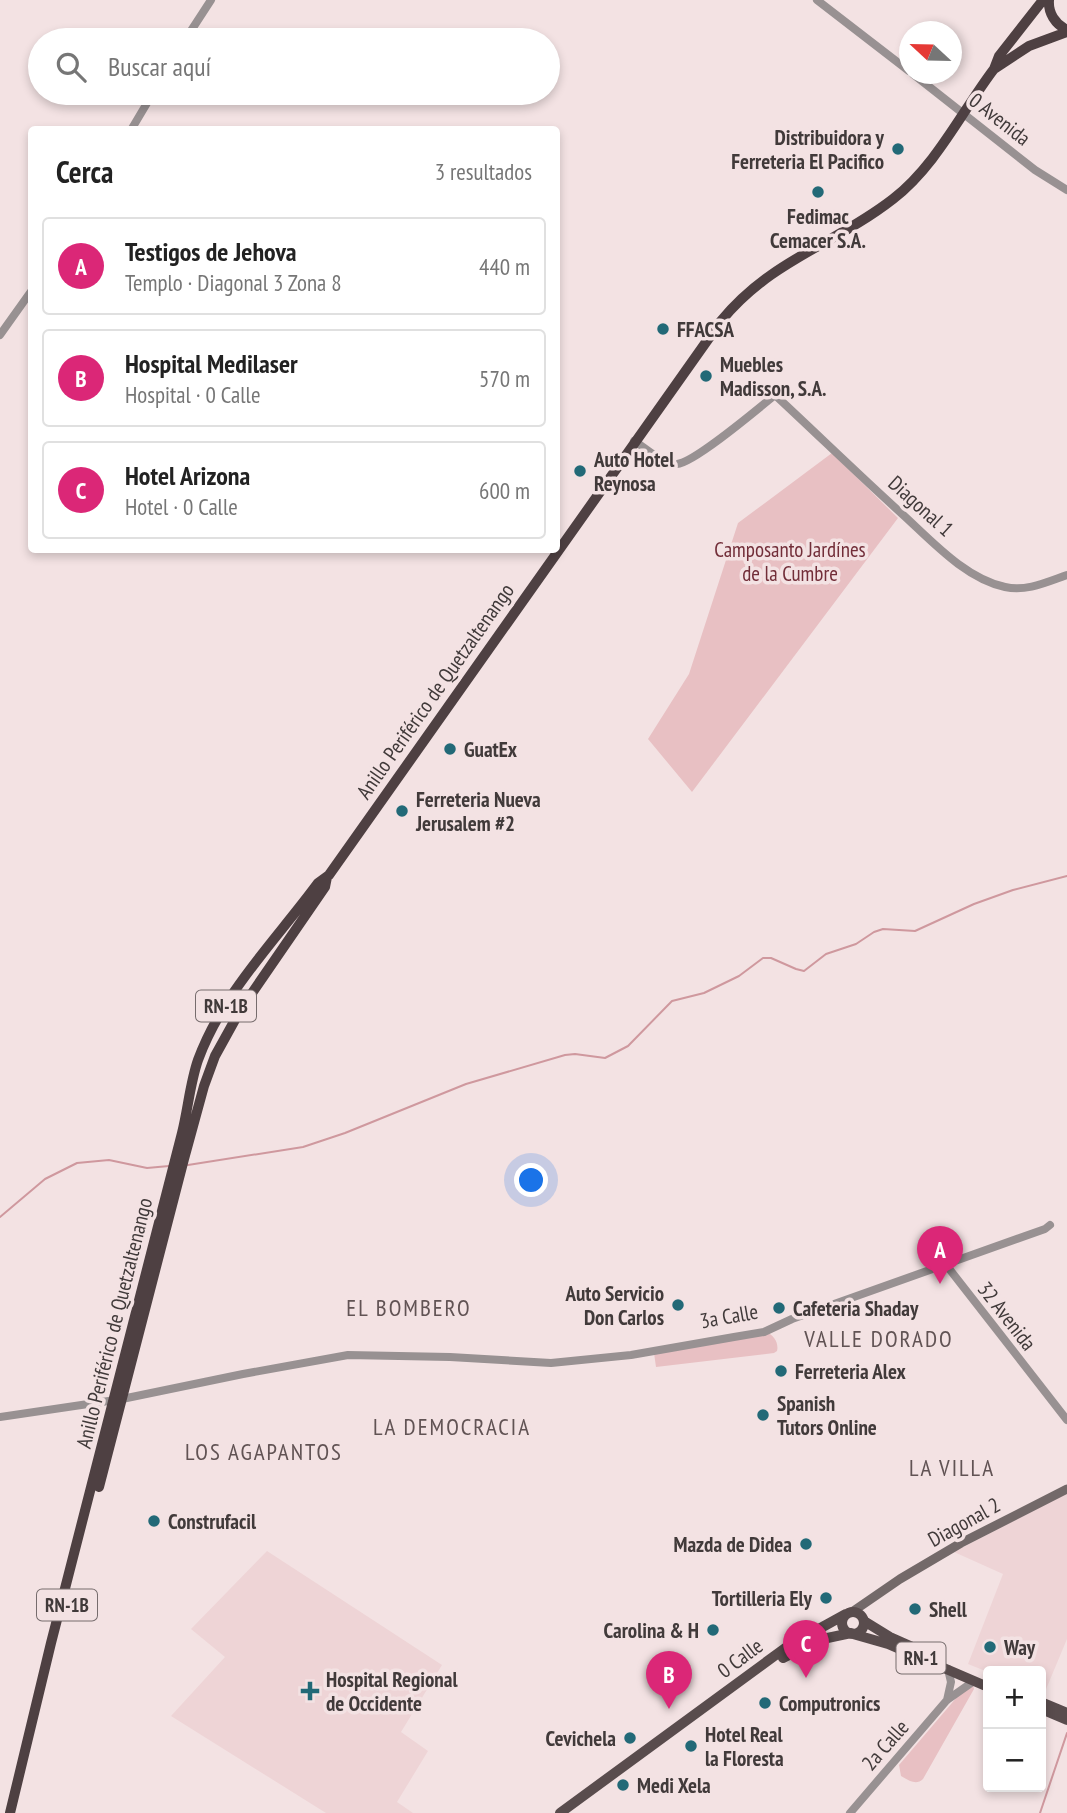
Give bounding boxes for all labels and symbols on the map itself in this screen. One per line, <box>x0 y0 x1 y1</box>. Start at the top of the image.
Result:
north arrow <box>899 21 962 84</box>
street label: 0 Avenida <box>964 87 1036 151</box>
place label: Distribuidora y Ferreteria El Pacifico <box>731 124 885 175</box>
marker: Distribuidora y Ferreteria El Pacifico <box>890 141 906 157</box>
marker: Fedimac Cemacer S.A. <box>810 184 826 200</box>
place label: Fedimac Cemacer S.A. <box>770 203 866 254</box>
place label: FFACSA <box>677 316 734 343</box>
marker: FFACSA <box>655 321 671 337</box>
place label: Muebles Madisson, S.A. <box>720 351 827 402</box>
marker: Muebles Madisson, S.A. <box>698 368 714 384</box>
place label: Auto Hotel Reynosa <box>593 446 675 497</box>
marker: Auto Hotel Reynosa <box>572 463 588 479</box>
street label: Diagonal 1 <box>883 470 959 542</box>
park label: Camposanto Jardínes de la Cumbre <box>714 536 866 587</box>
street label: Anillo Periférico de Quetzaltenango <box>350 578 520 804</box>
place label: GuatEx <box>464 736 518 763</box>
marker: GuatEx <box>442 741 458 757</box>
place label: Ferreteria Nueva Jerusalem #2 <box>415 786 541 837</box>
marker: Ferreteria Nueva Jerusalem #2 <box>394 803 410 819</box>
road number: RN-1B <box>196 990 256 1022</box>
your location <box>514 1163 548 1197</box>
street label: Anillo Periférico de Quetzaltenango <box>70 1195 158 1451</box>
pin: A <box>917 1226 963 1284</box>
street label: 32 Avenida <box>972 1276 1042 1356</box>
place label: Auto Servicio Don Carlos <box>564 1280 664 1331</box>
district label: EL BOMBERO <box>346 1293 472 1322</box>
place label: Cafeteria Shaday <box>793 1295 919 1322</box>
marker: Auto Servicio Don Carlos <box>670 1297 686 1313</box>
street label: 3a Calle <box>698 1298 760 1334</box>
marker: Cafeteria Shaday <box>771 1300 787 1316</box>
district label: VALLE DORADO <box>803 1324 954 1353</box>
place label: Ferreteria Alex <box>795 1358 907 1385</box>
marker: Ferreteria Alex <box>773 1363 789 1379</box>
place label: Spanish Tutors Online <box>777 1390 877 1441</box>
marker: Spanish Tutors Online <box>755 1407 771 1423</box>
district label: LA DEMOCRACIA <box>373 1412 531 1441</box>
district label: LOS AGAPANTOS <box>185 1437 343 1466</box>
district label: LA VILLA <box>909 1453 995 1482</box>
street label: Diagonal 2 <box>923 1491 1005 1553</box>
place label: Construfacil <box>168 1508 257 1535</box>
marker: Construfacil <box>146 1513 162 1529</box>
place label: Mazda de Didea <box>673 1531 792 1558</box>
marker: Mazda de Didea <box>798 1536 814 1552</box>
place label: Tortilleria Ely <box>712 1585 813 1612</box>
road number: RN-1B <box>37 1590 97 1620</box>
marker: Tortilleria Ely <box>818 1590 834 1606</box>
place label: Shell <box>929 1596 968 1623</box>
marker: Shell <box>907 1601 923 1617</box>
place label: Carolina & H <box>604 1617 699 1644</box>
pin: C <box>783 1620 829 1678</box>
marker: Carolina & H <box>705 1622 721 1638</box>
street label: 0 Calle <box>712 1632 768 1684</box>
place label: Way <box>1003 1634 1036 1661</box>
marker: Way <box>982 1639 998 1655</box>
road number: RN-1 <box>897 1642 946 1674</box>
pin: B <box>646 1651 692 1709</box>
place label: Hospital Regional de Occidente <box>326 1666 458 1717</box>
marker: Hospital Regional de Occidente <box>300 1681 320 1701</box>
place label: Computronics <box>779 1690 880 1717</box>
marker: Computronics <box>757 1695 773 1711</box>
street label: 2a Calle <box>856 1714 914 1776</box>
place label: Hotel Real la Floresta <box>705 1721 784 1772</box>
place label: Cevichela <box>546 1725 616 1752</box>
marker: Cevichela <box>622 1730 638 1746</box>
marker: Hotel Real la Floresta <box>683 1738 699 1754</box>
place label: Medi Xela <box>637 1772 711 1799</box>
marker: Medi Xela <box>615 1777 631 1793</box>

